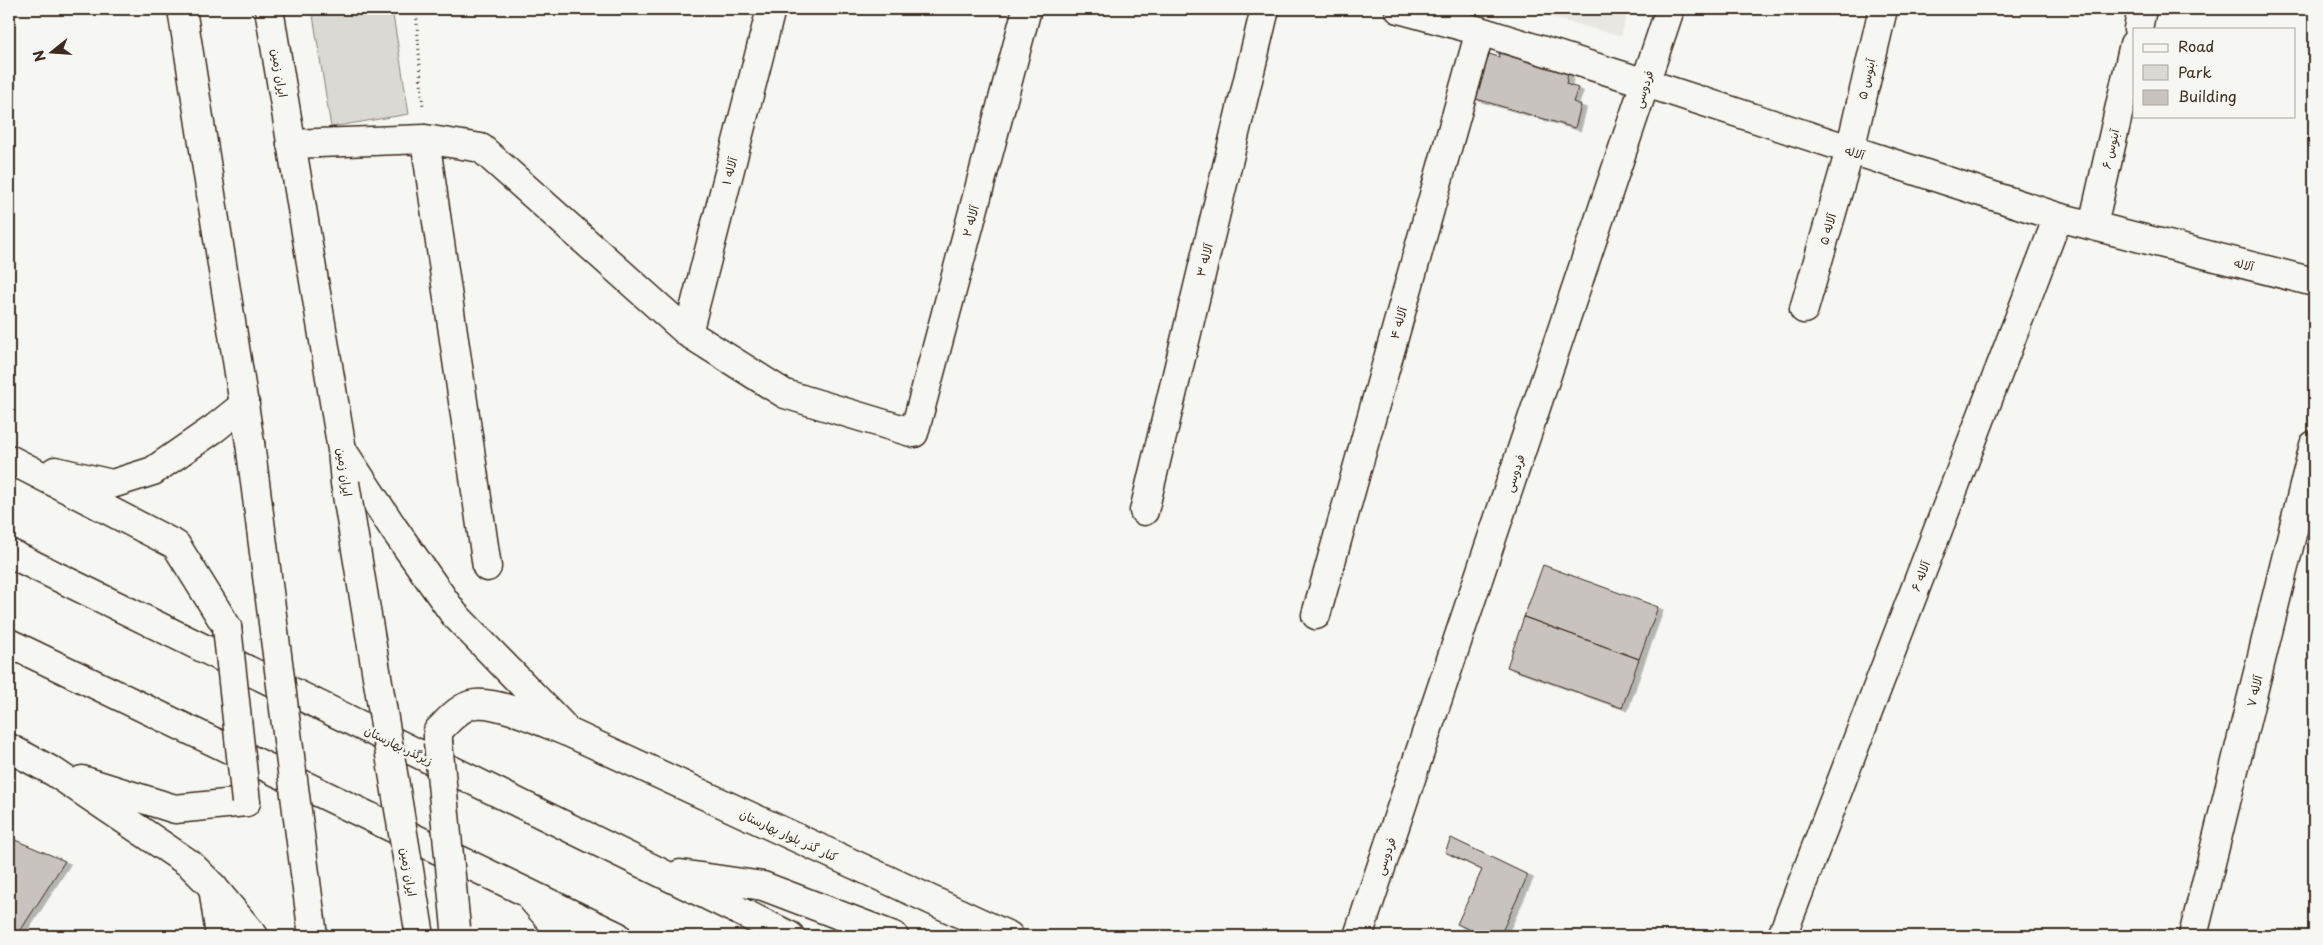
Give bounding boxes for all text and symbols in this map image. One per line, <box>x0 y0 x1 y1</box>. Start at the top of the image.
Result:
north arrow <box>28 28 78 78</box>
legend <box>2133 28 2296 118</box>
text: Road <box>2178 34 2214 57</box>
street label: ایران زمین <box>267 47 293 99</box>
text: N <box>27 48 51 64</box>
street label: آبنوس ۵ <box>1853 56 1880 101</box>
text: Park <box>2178 60 2212 83</box>
street label: فردوسی <box>1628 68 1658 110</box>
text: Building <box>2178 84 2237 107</box>
street label: آبنوس ۶ <box>2097 126 2124 171</box>
street label: آلاله <box>1843 140 1868 164</box>
street label: آلاله ۱ <box>717 154 742 187</box>
street label: آلاله ۲ <box>957 202 983 239</box>
street label: آلاله ۵ <box>1814 210 1840 247</box>
street label: آلاله ۳ <box>1191 241 1217 278</box>
street label: آلاله <box>2232 253 2257 275</box>
street label: آلاله ۴ <box>1385 304 1411 341</box>
street label: ایران زمین <box>333 446 357 498</box>
street label: فردوسی <box>1499 452 1529 494</box>
street label: آلاله ۶ <box>1906 557 1934 594</box>
street label: آلاله ۷ <box>2241 672 2267 709</box>
street label: زیرگذر بهارستان <box>362 721 436 769</box>
street label: کنار گذر بلوار بهارستان <box>737 804 841 866</box>
street label: فردوسی <box>1370 835 1400 877</box>
street label: ایران زمین <box>396 846 422 898</box>

